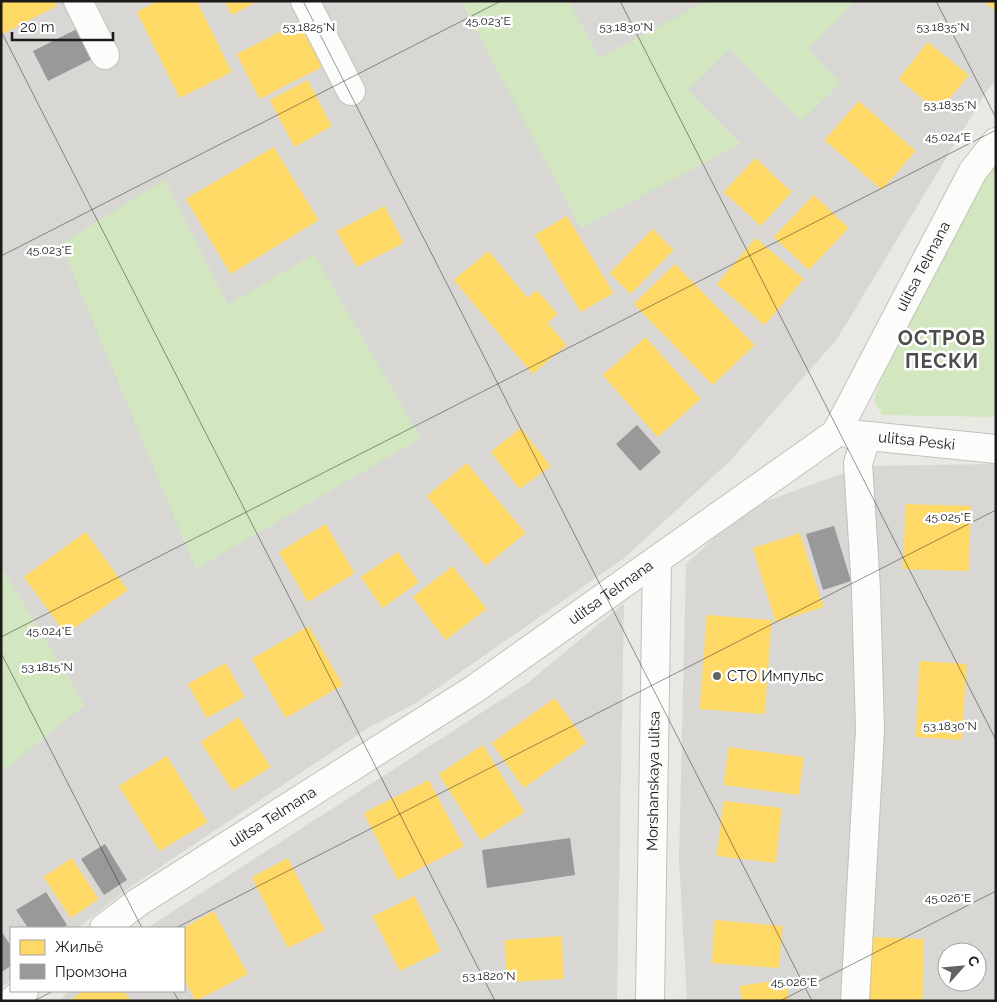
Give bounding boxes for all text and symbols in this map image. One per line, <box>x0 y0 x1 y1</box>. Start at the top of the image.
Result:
scale bar <box>12 10 114 42</box>
text: 45.023°E <box>465 14 511 28</box>
text: 20 m <box>20 18 55 36</box>
text: 53.1825°N <box>283 20 335 34</box>
text: 53.1830°N <box>599 20 653 34</box>
text: 53.1835°N <box>917 20 969 34</box>
text: 53.1835°N <box>924 98 976 112</box>
text: 45.024°E <box>925 130 971 144</box>
street label: ulitsa Telmana <box>892 218 954 315</box>
text: 45.023°E <box>26 243 72 257</box>
district label: ОСТРОВ ПЕСКИ <box>898 326 986 373</box>
street label: ulitsa Peski <box>877 428 956 454</box>
text: 45.025°E <box>925 510 971 524</box>
street label: ulitsa Telmana <box>565 556 657 629</box>
text: 45.024°E <box>26 624 72 638</box>
text: 53.1815°N <box>21 660 73 674</box>
place label: СТО Импульс <box>727 667 824 685</box>
marker: СТО Импульс <box>711 670 723 682</box>
street label: Morshanskaya ulitsa <box>643 711 664 851</box>
text: 53.1830°N <box>923 719 977 733</box>
street label: ulitsa Telmana <box>226 783 319 851</box>
text: 45.026°E <box>925 891 971 905</box>
legend <box>10 927 185 992</box>
text: Жильё <box>55 938 104 956</box>
north arrow <box>937 942 987 992</box>
text: С <box>964 953 983 969</box>
text: Промзона <box>55 963 127 981</box>
text: 53.1820°N <box>462 969 516 983</box>
text: 45.026°E <box>771 975 817 989</box>

